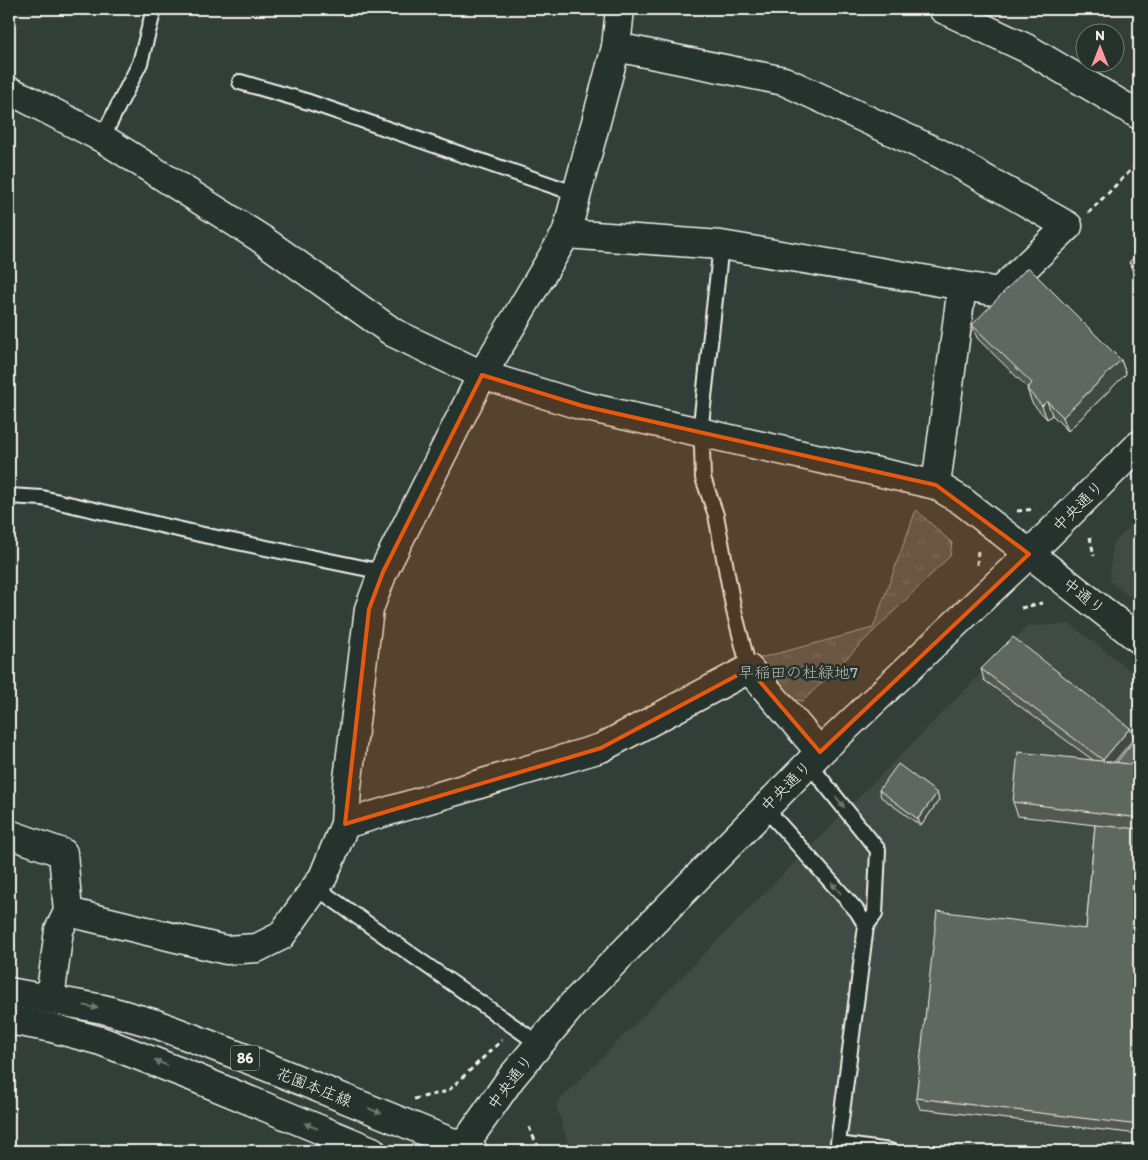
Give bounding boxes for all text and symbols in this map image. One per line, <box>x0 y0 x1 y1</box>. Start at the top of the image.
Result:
north arrow <box>1076 22 1126 72</box>
text: N <box>1095 27 1105 44</box>
street label: 中央通り <box>1049 477 1107 535</box>
street label: 中通り <box>1059 574 1109 618</box>
park label: 早稲田の杜緑地7 <box>738 663 858 682</box>
street label: 中央通り <box>757 757 815 815</box>
one-way arrow <box>834 796 845 809</box>
one-way arrow <box>830 882 842 894</box>
one-way arrow <box>84 1003 100 1011</box>
road number: 86 <box>231 1046 259 1070</box>
street label: 中央通り <box>483 1051 537 1113</box>
one-way arrow <box>154 1059 168 1067</box>
street label: 花園本庄線 <box>273 1063 355 1111</box>
one-way arrow <box>367 1108 382 1116</box>
one-way arrow <box>303 1122 318 1130</box>

